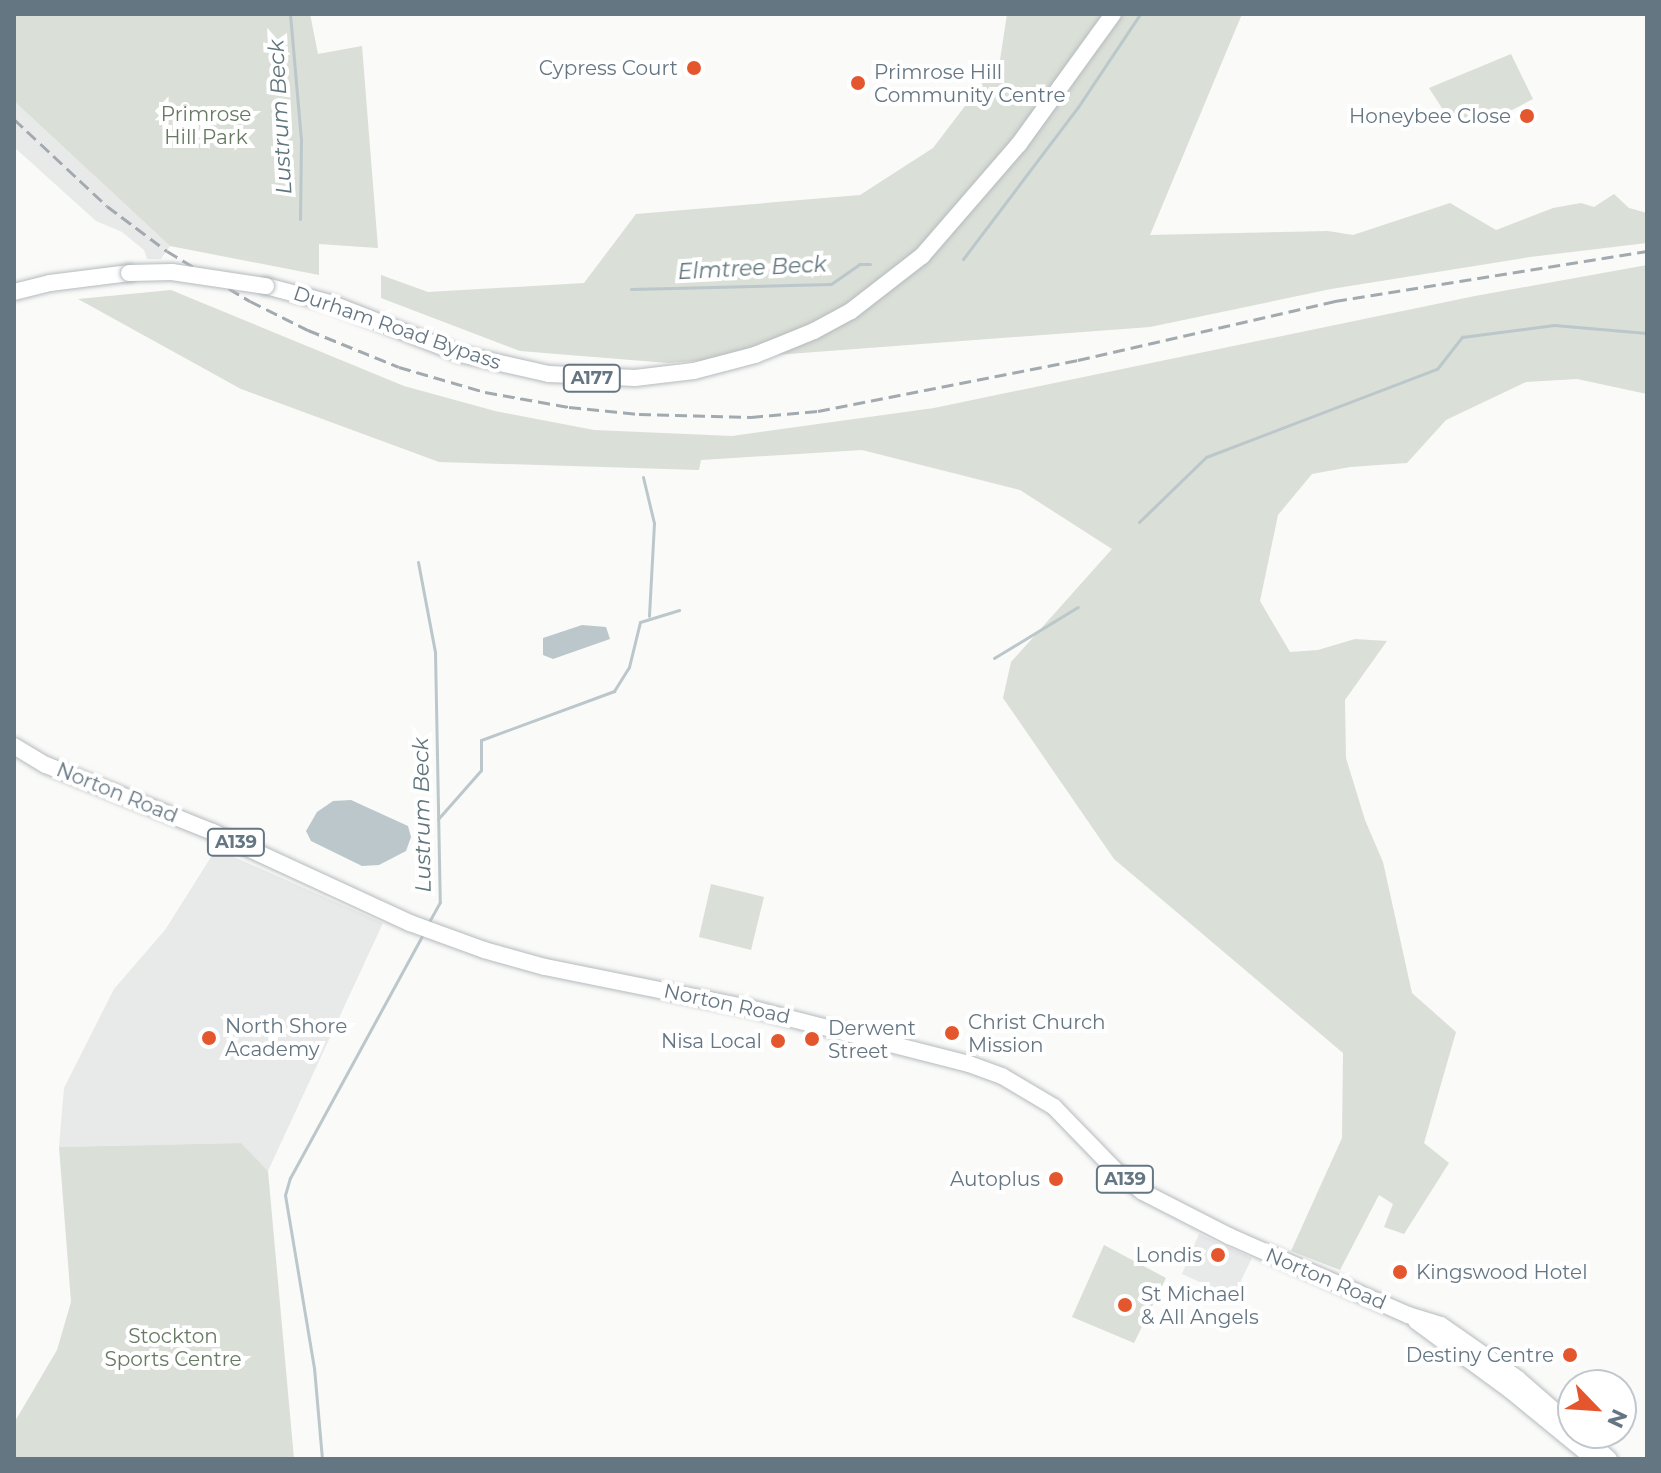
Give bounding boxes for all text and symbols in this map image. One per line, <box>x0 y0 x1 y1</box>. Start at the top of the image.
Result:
water label: Lustrum Beck <box>263 39 297 195</box>
place label: Cypress Court <box>539 56 678 80</box>
marker: Cypress Court <box>685 59 703 77</box>
place label: Primrose Hill Community Centre <box>874 60 1066 107</box>
marker: Primrose Hill Community Centre <box>849 74 867 92</box>
park label: Primrose Hill Park <box>161 103 251 150</box>
place label: Honeybee Close <box>1349 104 1511 128</box>
marker: Honeybee Close <box>1518 107 1536 125</box>
water label: Elmtree Beck <box>677 251 827 285</box>
street label: Durham Road Bypass <box>290 281 504 375</box>
road number: A177 <box>562 364 622 392</box>
water label: Lustrum Beck <box>407 737 437 893</box>
street label: Norton Road <box>53 758 181 828</box>
road number: A139 <box>206 828 266 856</box>
street label: Norton Road <box>662 979 792 1029</box>
place label: Christ Church Mission <box>968 1010 1106 1057</box>
place label: North Shore Academy <box>225 1014 347 1061</box>
place label: Derwent Street <box>828 1016 916 1063</box>
marker: Christ Church Mission <box>943 1024 961 1042</box>
marker: North Shore Academy <box>200 1029 218 1047</box>
place label: Nisa Local <box>661 1029 762 1053</box>
marker: Derwent Street <box>803 1030 821 1048</box>
marker: Nisa Local <box>769 1032 787 1050</box>
road number: A139 <box>1095 1165 1155 1193</box>
place label: Autoplus <box>950 1167 1040 1191</box>
marker: Autoplus <box>1047 1170 1065 1188</box>
place label: Londis <box>1136 1243 1202 1267</box>
street label: Norton Road <box>1262 1243 1390 1315</box>
marker: Londis <box>1209 1246 1227 1264</box>
place label: Kingswood Hotel <box>1416 1260 1588 1284</box>
marker: Kingswood Hotel <box>1391 1263 1409 1281</box>
place label: St Michael & All Angels <box>1141 1282 1259 1329</box>
marker: St Michael & All Angels <box>1116 1296 1134 1314</box>
park label: Stockton Sports Centre <box>104 1325 242 1372</box>
place label: Destiny Centre <box>1406 1343 1554 1367</box>
marker: Destiny Centre <box>1561 1346 1579 1364</box>
north arrow <box>1557 1369 1637 1449</box>
text: N <box>1601 1405 1633 1432</box>

